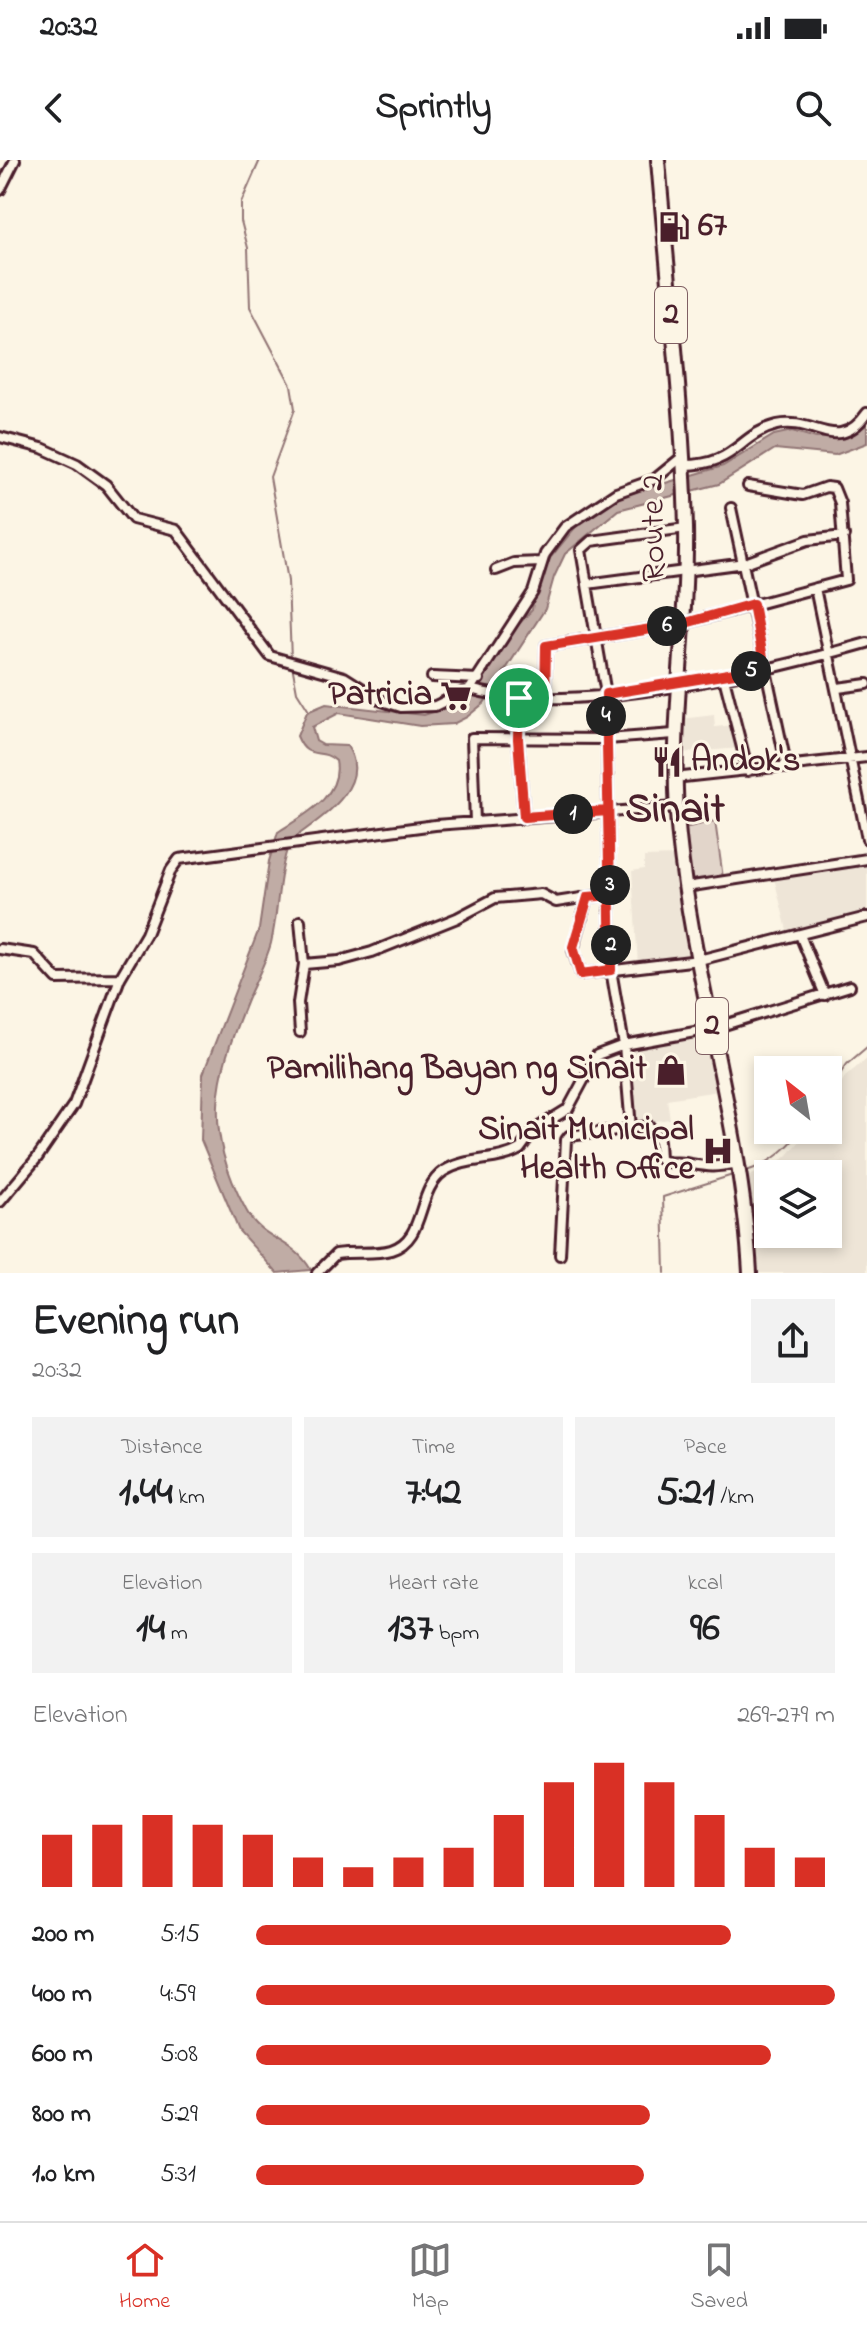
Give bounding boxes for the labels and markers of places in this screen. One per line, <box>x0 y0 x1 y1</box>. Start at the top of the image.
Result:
place label: 67 <box>698 202 728 252</box>
fuel station icon: 67 <box>657 210 691 244</box>
pin: 6 <box>647 606 687 646</box>
pin: 5 <box>731 651 771 691</box>
pin <box>485 664 553 732</box>
place label: Patricia <box>328 671 432 721</box>
supermarket icon: Patricia <box>439 679 473 713</box>
pin: 4 <box>586 696 626 736</box>
place label: Andok's <box>691 737 800 787</box>
restaurant icon: Andok's <box>650 745 684 779</box>
pin: 1 <box>553 794 593 834</box>
pin: 3 <box>590 865 630 905</box>
pin: 2 <box>591 925 631 965</box>
place label: Pamilihang Bayan ng Sinait <box>267 1045 648 1096</box>
shop icon: Pamilihang Bayan ng Sinait <box>654 1053 688 1087</box>
place label: Sinait Municipal Health Office <box>478 1106 695 1195</box>
hospital icon: Sinait Municipal Health Office <box>701 1134 735 1168</box>

